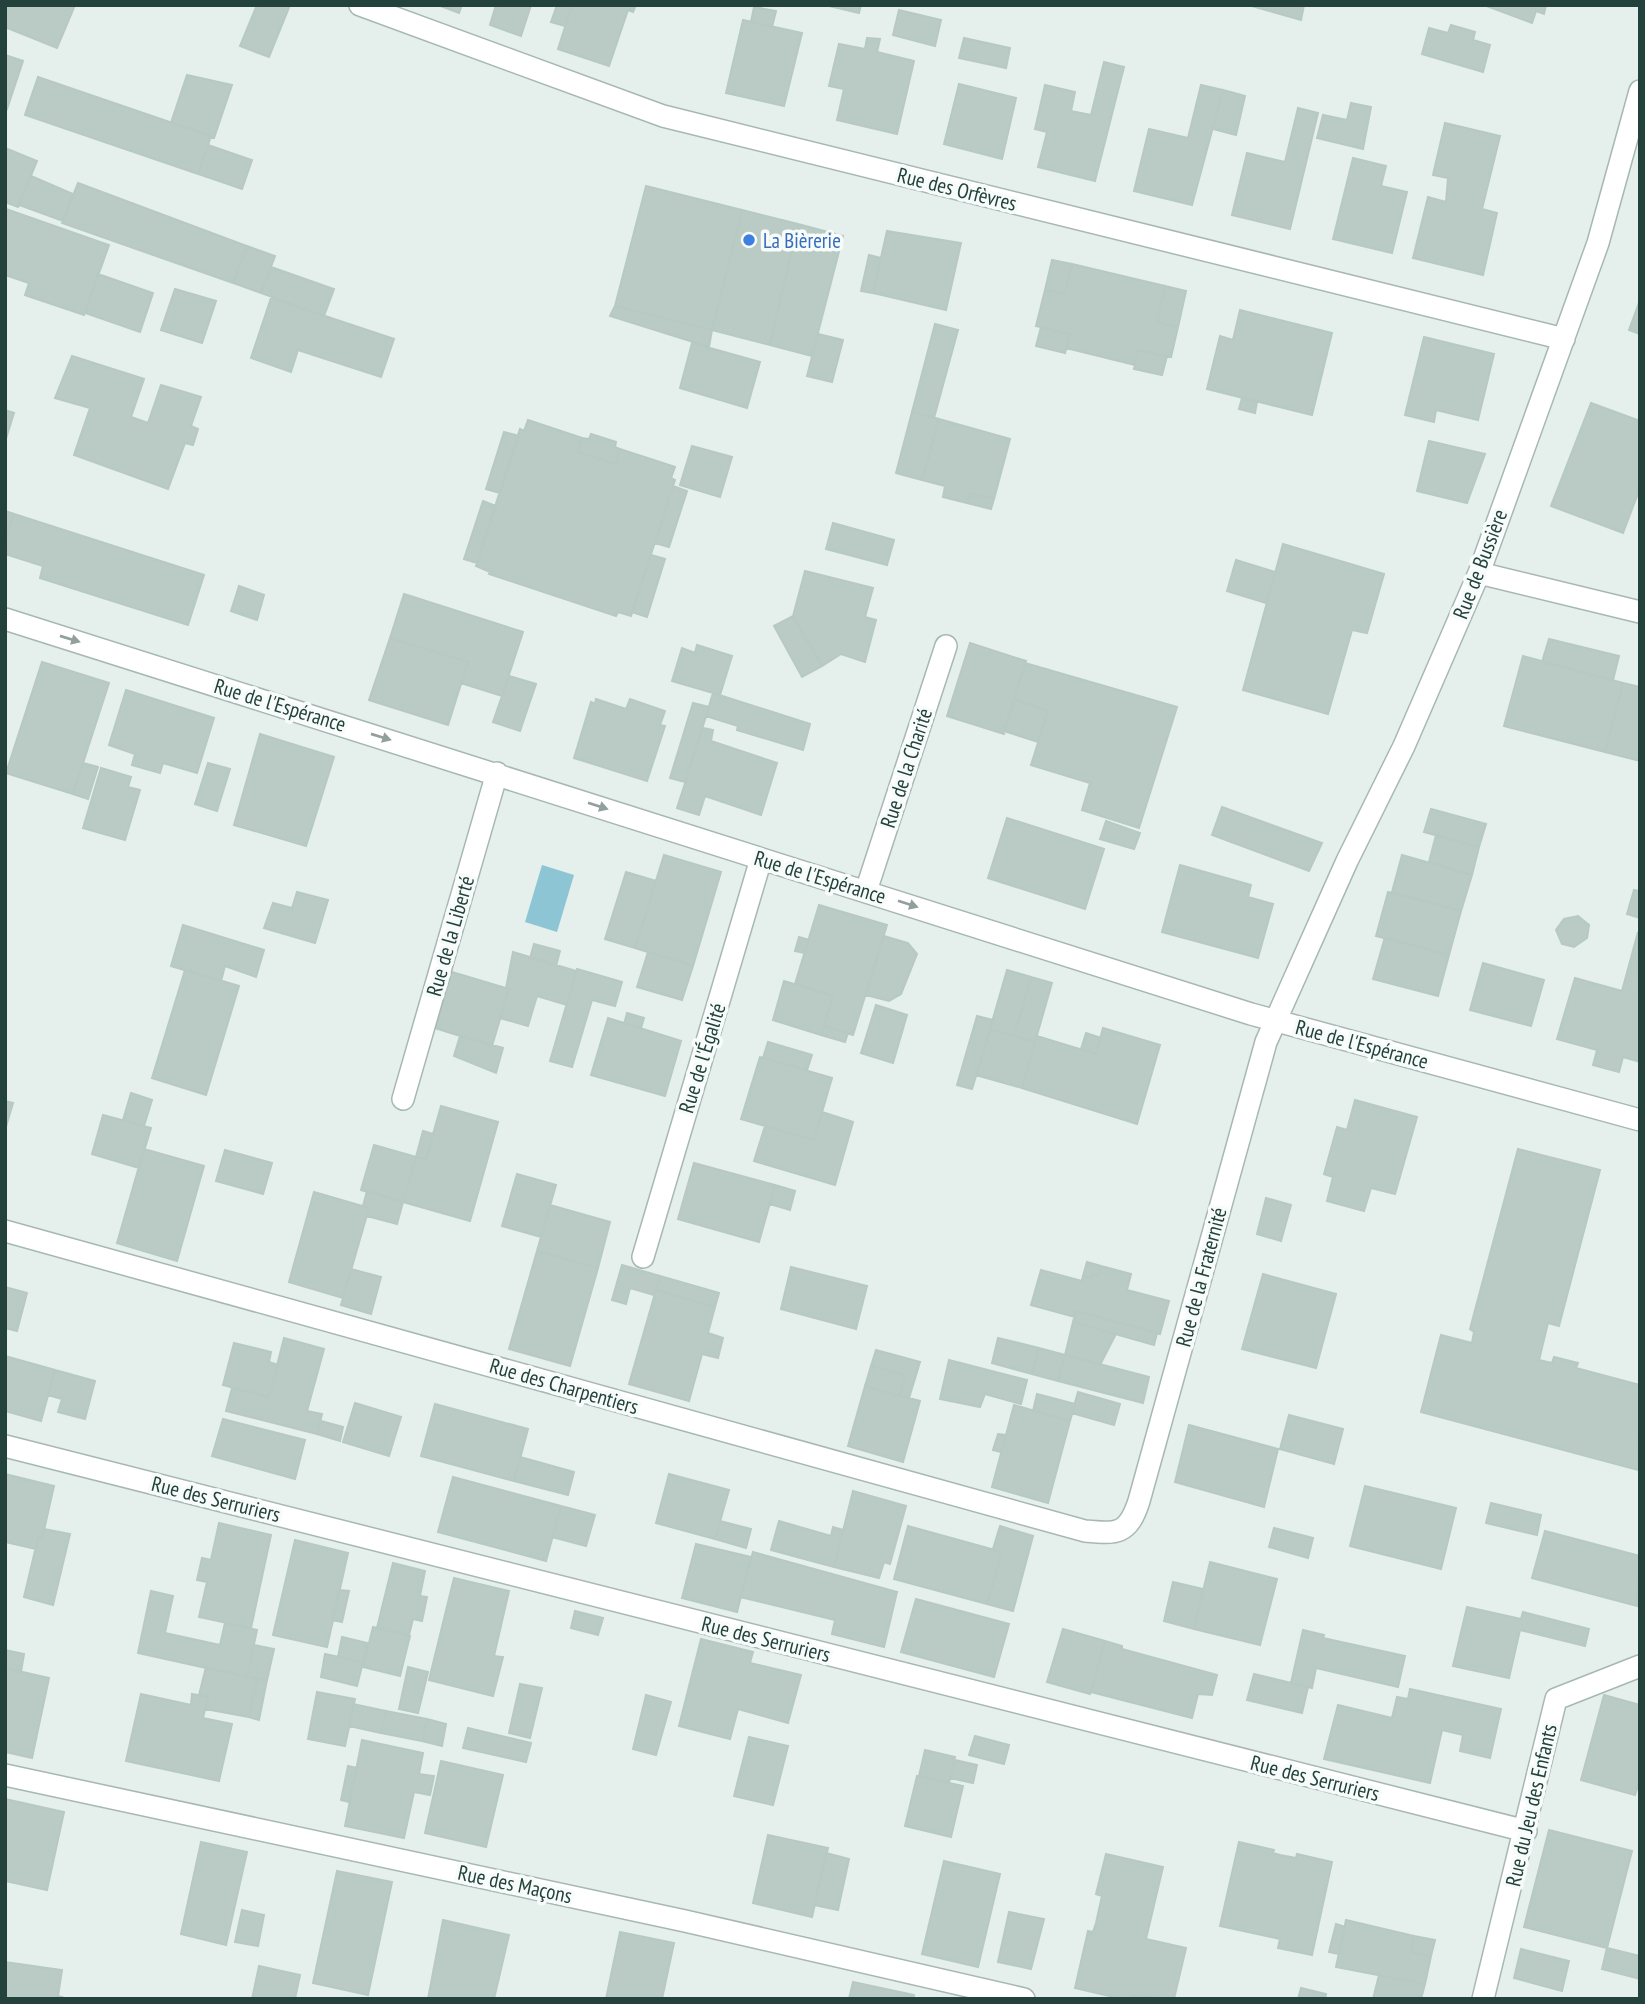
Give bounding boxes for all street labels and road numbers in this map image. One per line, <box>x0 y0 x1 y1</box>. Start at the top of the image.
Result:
street label: Rue des Orfèvres <box>894 161 1020 217</box>
street label: Rue de Bussière <box>1447 505 1513 623</box>
street label: Rue de l'Espérance <box>211 672 349 738</box>
street label: Rue de la Charité <box>874 705 938 831</box>
street label: Rue de l'Espérance <box>751 844 889 910</box>
street label: Rue de la Liberté <box>420 873 480 999</box>
street label: Rue de l'Égalité <box>673 1000 731 1116</box>
street label: Rue de l'Espérance <box>1293 1013 1431 1075</box>
street label: Rue de la Fraternité <box>1169 1204 1233 1350</box>
street label: Rue des Charpentiers <box>486 1352 642 1420</box>
street label: Rue des Serruriers <box>149 1470 283 1528</box>
street label: Rue des Serruriers <box>699 1610 833 1668</box>
street label: Rue du Jeu des Enfants <box>1499 1721 1563 1889</box>
street label: Rue des Serruriers <box>1248 1749 1382 1807</box>
street label: Rue des Maçons <box>455 1859 575 1909</box>

